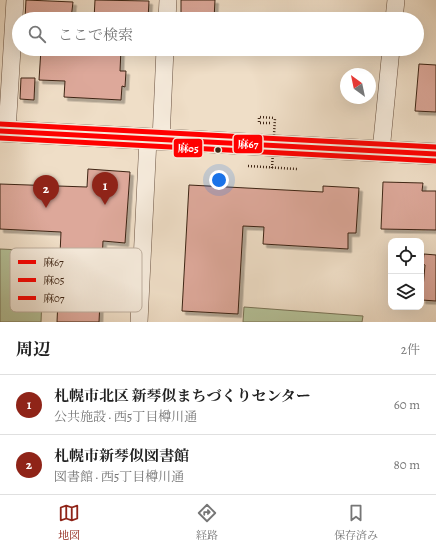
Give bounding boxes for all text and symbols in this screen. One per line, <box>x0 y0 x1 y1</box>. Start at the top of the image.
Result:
search box <box>12 12 424 56</box>
icon: search <box>26 23 48 45</box>
text: ここで検索 <box>58 25 133 45</box>
north arrow <box>340 68 376 104</box>
line badge: 麻67 <box>233 134 263 154</box>
text: 麻67 <box>238 137 259 152</box>
line badge: 麻05 <box>173 138 203 158</box>
text: 麻05 <box>177 141 199 156</box>
unlabelled marker <box>213 145 223 155</box>
your location <box>209 170 229 190</box>
pin: 1 <box>92 172 118 205</box>
pin: 2 <box>33 175 59 208</box>
map controls <box>388 238 424 310</box>
button: locate <box>388 238 424 274</box>
legend <box>10 248 142 312</box>
text: 麻67 <box>43 255 64 270</box>
text: 麻05 <box>43 273 65 288</box>
button: layers <box>388 274 424 310</box>
text: 麻07 <box>43 291 65 306</box>
text: 周辺 <box>16 338 50 361</box>
text: 2件 <box>401 341 420 358</box>
text: 札幌市北区 新琴似まちづくりセンター <box>54 386 311 406</box>
text: 1 <box>27 396 31 413</box>
text: 60 m <box>394 396 420 413</box>
text: 公共施設 · 西5丁目樽川通 <box>54 408 197 425</box>
text: 札幌市新琴似図書館 <box>54 446 189 466</box>
text: 2 <box>26 456 32 473</box>
text: 80 m <box>393 456 420 473</box>
text: 図書館 · 西5丁目樽川通 <box>54 468 184 485</box>
tab: 地図 <box>58 502 80 543</box>
tab: 経路 <box>196 502 218 543</box>
tab: 保存済み <box>334 502 378 543</box>

